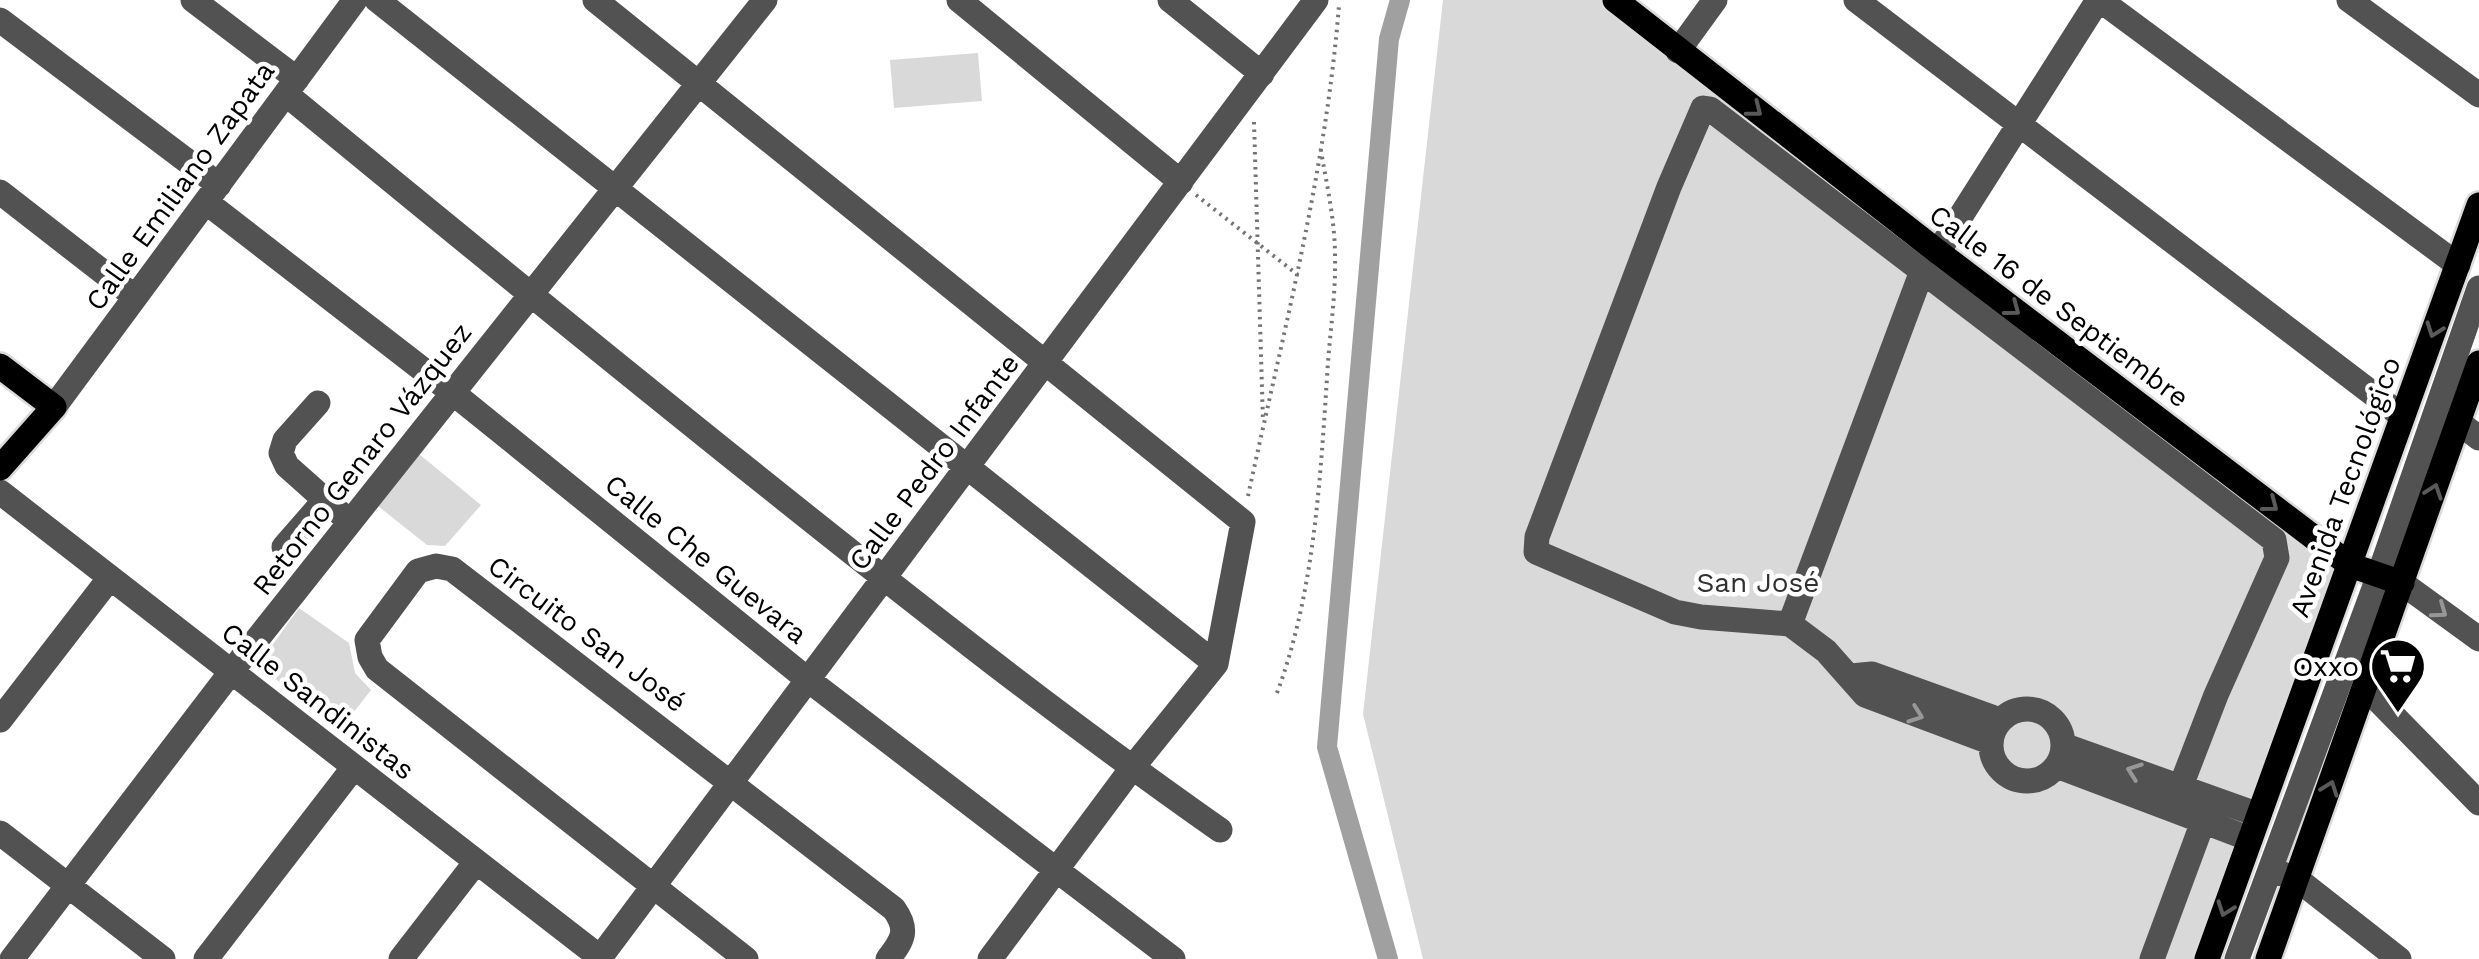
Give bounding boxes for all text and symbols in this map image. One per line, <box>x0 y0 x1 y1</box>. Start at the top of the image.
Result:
street label: Calle Emiliano Zapata <box>79 55 281 317</box>
one-way arrow <box>1744 99 1762 116</box>
street label: Calle 16 de Septiembre <box>1923 198 2195 414</box>
one-way arrow <box>2002 297 2020 314</box>
street label: Retorno Genaro Vázquez <box>245 316 479 602</box>
one-way arrow <box>2425 320 2446 337</box>
street label: Calle Pedro Infante <box>842 347 1026 577</box>
street label: Avenida Tecnológico <box>2283 352 2407 622</box>
street label: Calle Che Guevara <box>598 467 814 651</box>
one-way arrow <box>2422 483 2443 500</box>
one-way arrow <box>2260 494 2278 511</box>
street label: Circuito San José <box>482 549 692 719</box>
park label: San José <box>1696 566 1820 599</box>
one-way arrow <box>2429 599 2447 617</box>
street label: Calle Sandinistas <box>215 615 421 787</box>
supermarket icon: Oxxo <box>2368 636 2428 715</box>
place label: Oxxo <box>2292 650 2359 683</box>
one-way arrow <box>1907 703 1924 724</box>
one-way arrow <box>2127 762 2144 783</box>
one-way arrow <box>2318 780 2339 797</box>
one-way arrow <box>2216 900 2237 917</box>

